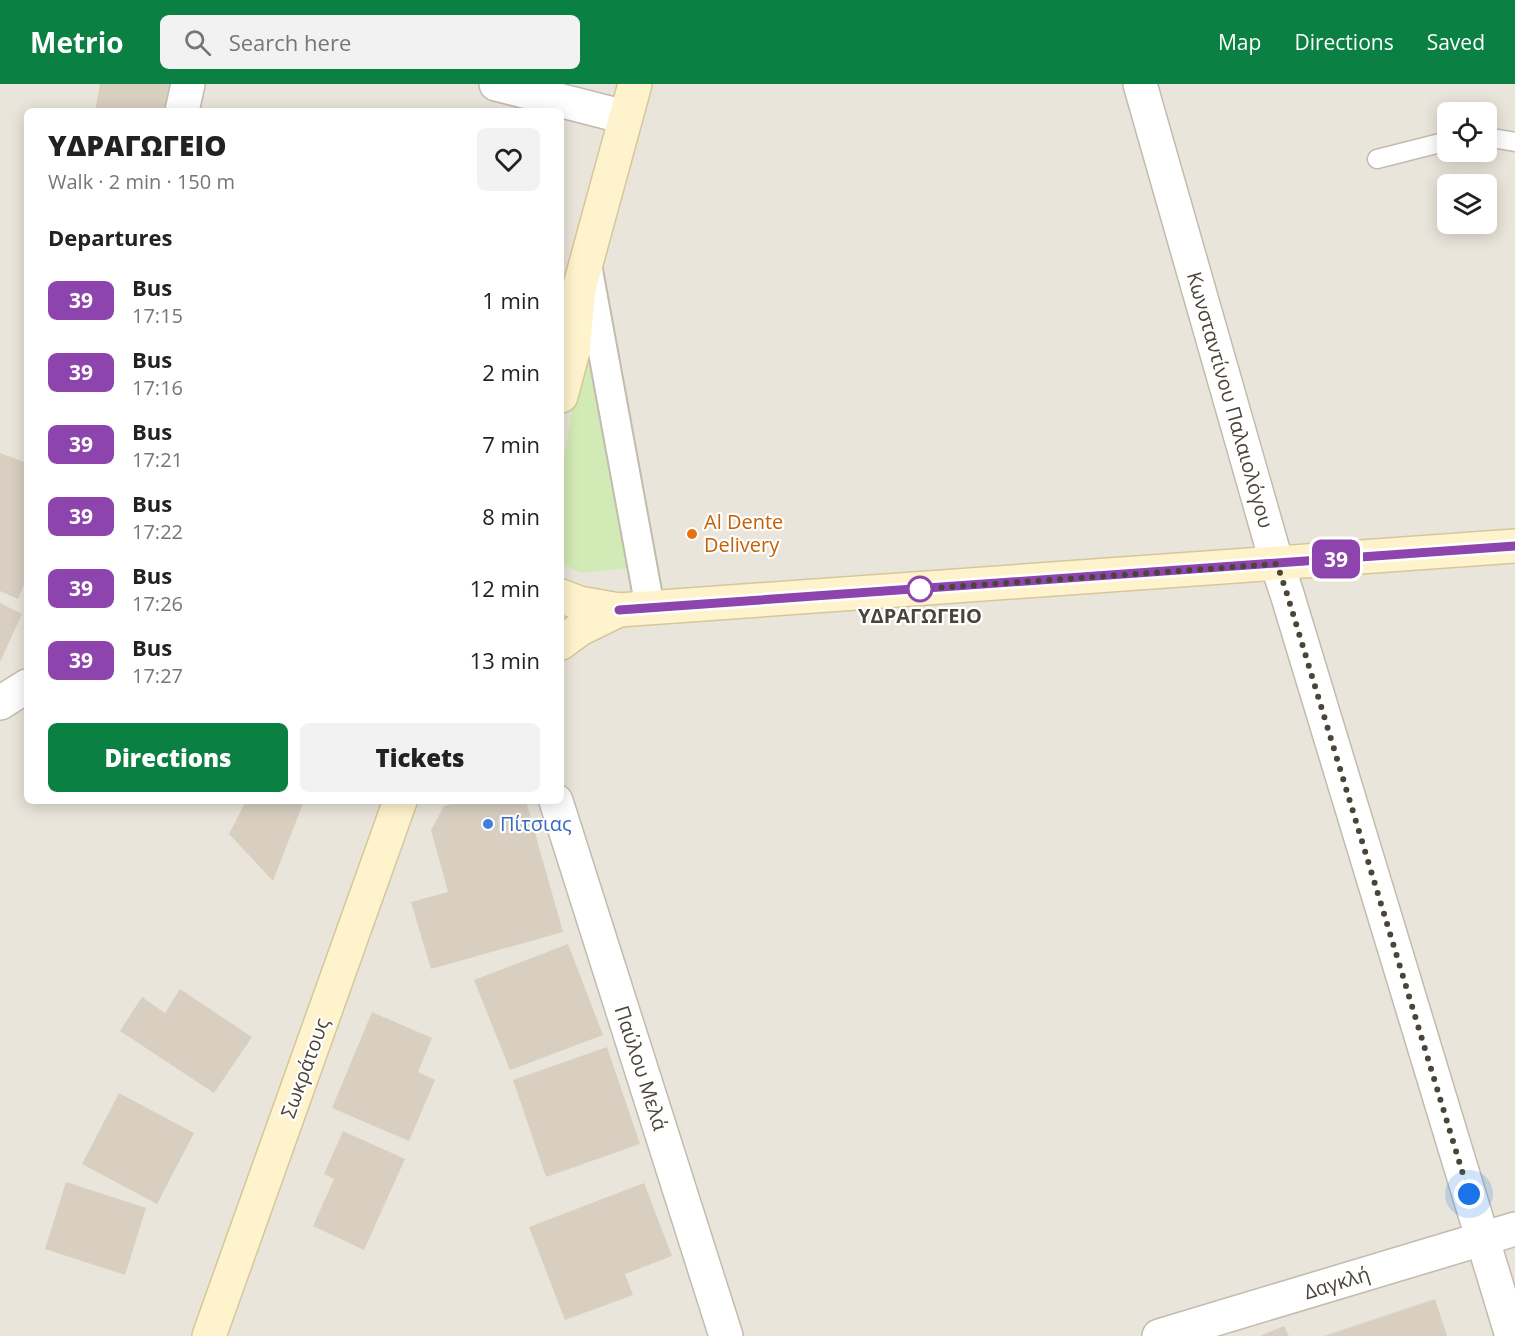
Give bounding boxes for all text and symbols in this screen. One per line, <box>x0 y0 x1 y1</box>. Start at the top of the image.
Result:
search box <box>160 15 580 69</box>
text: Metrio <box>30 23 124 61</box>
icon: search <box>181 26 214 59</box>
text: Search here <box>229 27 351 57</box>
text: Map <box>1218 28 1261 56</box>
text: Directions <box>1294 28 1394 56</box>
text: Saved <box>1427 28 1485 56</box>
map controls <box>1437 102 1497 234</box>
button: locate <box>1437 102 1497 162</box>
text: ΥΔΡΑΓΩΓΕΙΟ <box>48 126 226 164</box>
button: heart <box>477 128 540 191</box>
text: Walk · 2 min · 150 m <box>48 168 235 195</box>
button: layers <box>1437 174 1497 234</box>
text: Departures <box>48 222 172 252</box>
street label: Κωνσταντίνου Παλαιολόγου <box>1181 269 1280 531</box>
text: Bus <box>132 272 172 302</box>
text: 1 min <box>482 285 540 315</box>
text: 39 <box>69 286 93 314</box>
text: 17:15 <box>132 302 183 329</box>
text: Bus <box>132 344 172 374</box>
text: 2 min <box>482 357 540 387</box>
text: 39 <box>69 358 93 386</box>
text: 17:16 <box>132 374 183 401</box>
text: Bus <box>132 416 172 446</box>
text: 7 min <box>482 429 540 459</box>
text: 39 <box>69 430 93 458</box>
text: 17:21 <box>132 446 183 473</box>
text: Bus <box>132 488 172 518</box>
text: 8 min <box>482 501 540 531</box>
text: 39 <box>69 502 93 530</box>
place label: Al Dente Delivery <box>704 508 783 558</box>
text: 17:22 <box>132 518 183 545</box>
marker: Al Dente Delivery <box>685 527 699 541</box>
line badge: 39 <box>1309 540 1363 578</box>
text: 39 <box>1324 545 1348 573</box>
text: Bus <box>132 560 172 590</box>
text: 12 min <box>470 573 540 603</box>
text: 39 <box>69 574 93 602</box>
marker: ΥΔΡΑΓΩΓΕΙΟ <box>907 576 933 602</box>
text: 17:26 <box>132 590 183 617</box>
place label: ΥΔΡΑΓΩΓΕΙΟ <box>858 602 982 629</box>
text: Bus <box>132 632 172 662</box>
text: 13 min <box>470 645 540 675</box>
text: 39 <box>69 646 93 674</box>
text: 17:27 <box>132 662 183 689</box>
button: Directions <box>48 723 288 792</box>
button: Tickets <box>300 723 540 792</box>
place label: Πίτσιας <box>500 810 572 837</box>
marker: Πίτσιας <box>481 817 495 831</box>
street label: Παύλου Μελά <box>609 1002 674 1134</box>
street label: Σωκράτους <box>274 1014 335 1122</box>
your location <box>1454 1179 1484 1209</box>
street label: Δαγκλή <box>1301 1260 1373 1305</box>

